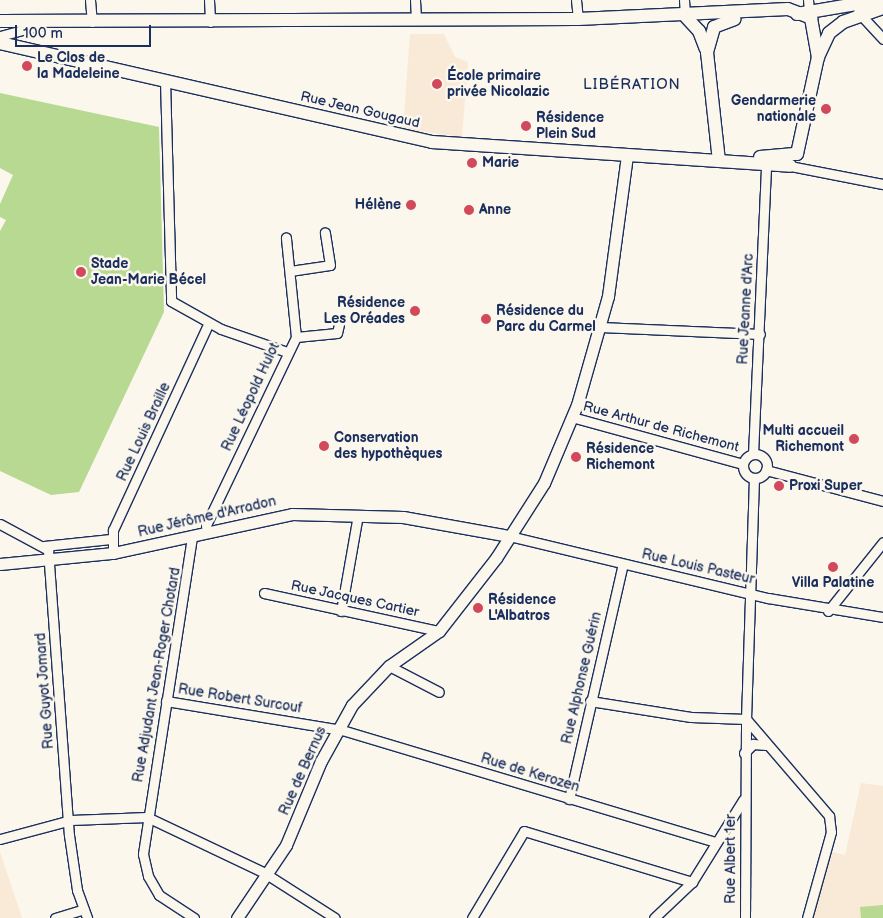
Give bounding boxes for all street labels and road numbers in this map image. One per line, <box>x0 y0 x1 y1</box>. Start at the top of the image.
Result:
street label: Rue Jean Gougaud <box>298 88 422 132</box>
street label: Rue Jeanne d'Arc <box>735 253 757 365</box>
street label: Rue Léopold Hulot <box>218 340 284 454</box>
street label: Rue Louis Braille <box>114 380 174 484</box>
street label: Rue Arthur de Richemont <box>581 398 741 456</box>
street label: Rue Jérôme d'Arradon <box>136 493 278 541</box>
street label: Rue Louis Pasteur <box>640 546 756 588</box>
street label: Rue Adjudant Jean-Roger Chotard <box>130 566 184 784</box>
street label: Rue Jacques Cartier <box>289 577 421 621</box>
street label: Rue Alphonse Guérin <box>559 610 605 746</box>
street label: Rue Guyot Jomard <box>33 632 57 750</box>
street label: Rue Robert Surcouf <box>177 681 303 717</box>
street label: Rue de Bernus <box>276 724 330 818</box>
street label: Rue de Kerozen <box>479 750 581 796</box>
street label: Rue Albert 1er <box>723 814 739 904</box>

